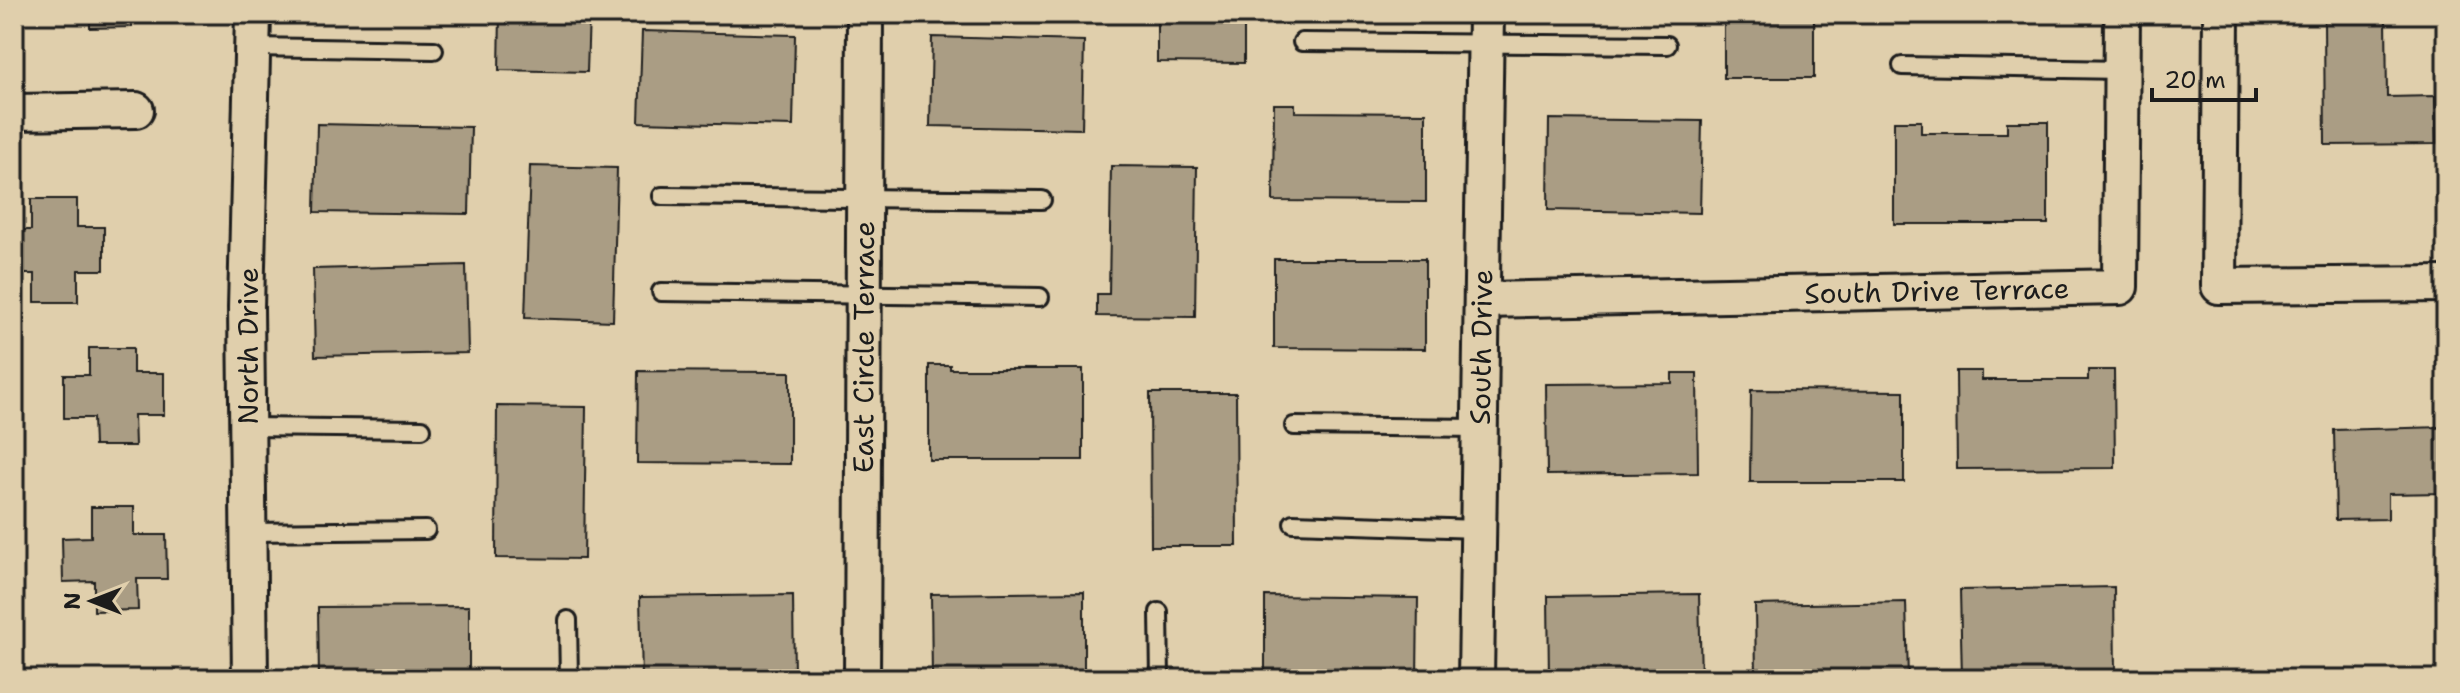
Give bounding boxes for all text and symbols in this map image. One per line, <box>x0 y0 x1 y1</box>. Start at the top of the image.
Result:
scale bar <box>2152 52 2256 102</box>
text: 20 m <box>2164 64 2226 96</box>
street label: East Circle Terrace <box>844 221 883 473</box>
street label: North Drive <box>229 267 267 425</box>
street label: South Drive <box>1461 269 1501 425</box>
street label: South Drive Terrace <box>1804 269 2070 312</box>
north arrow <box>52 561 132 641</box>
text: N <box>58 592 87 610</box>

